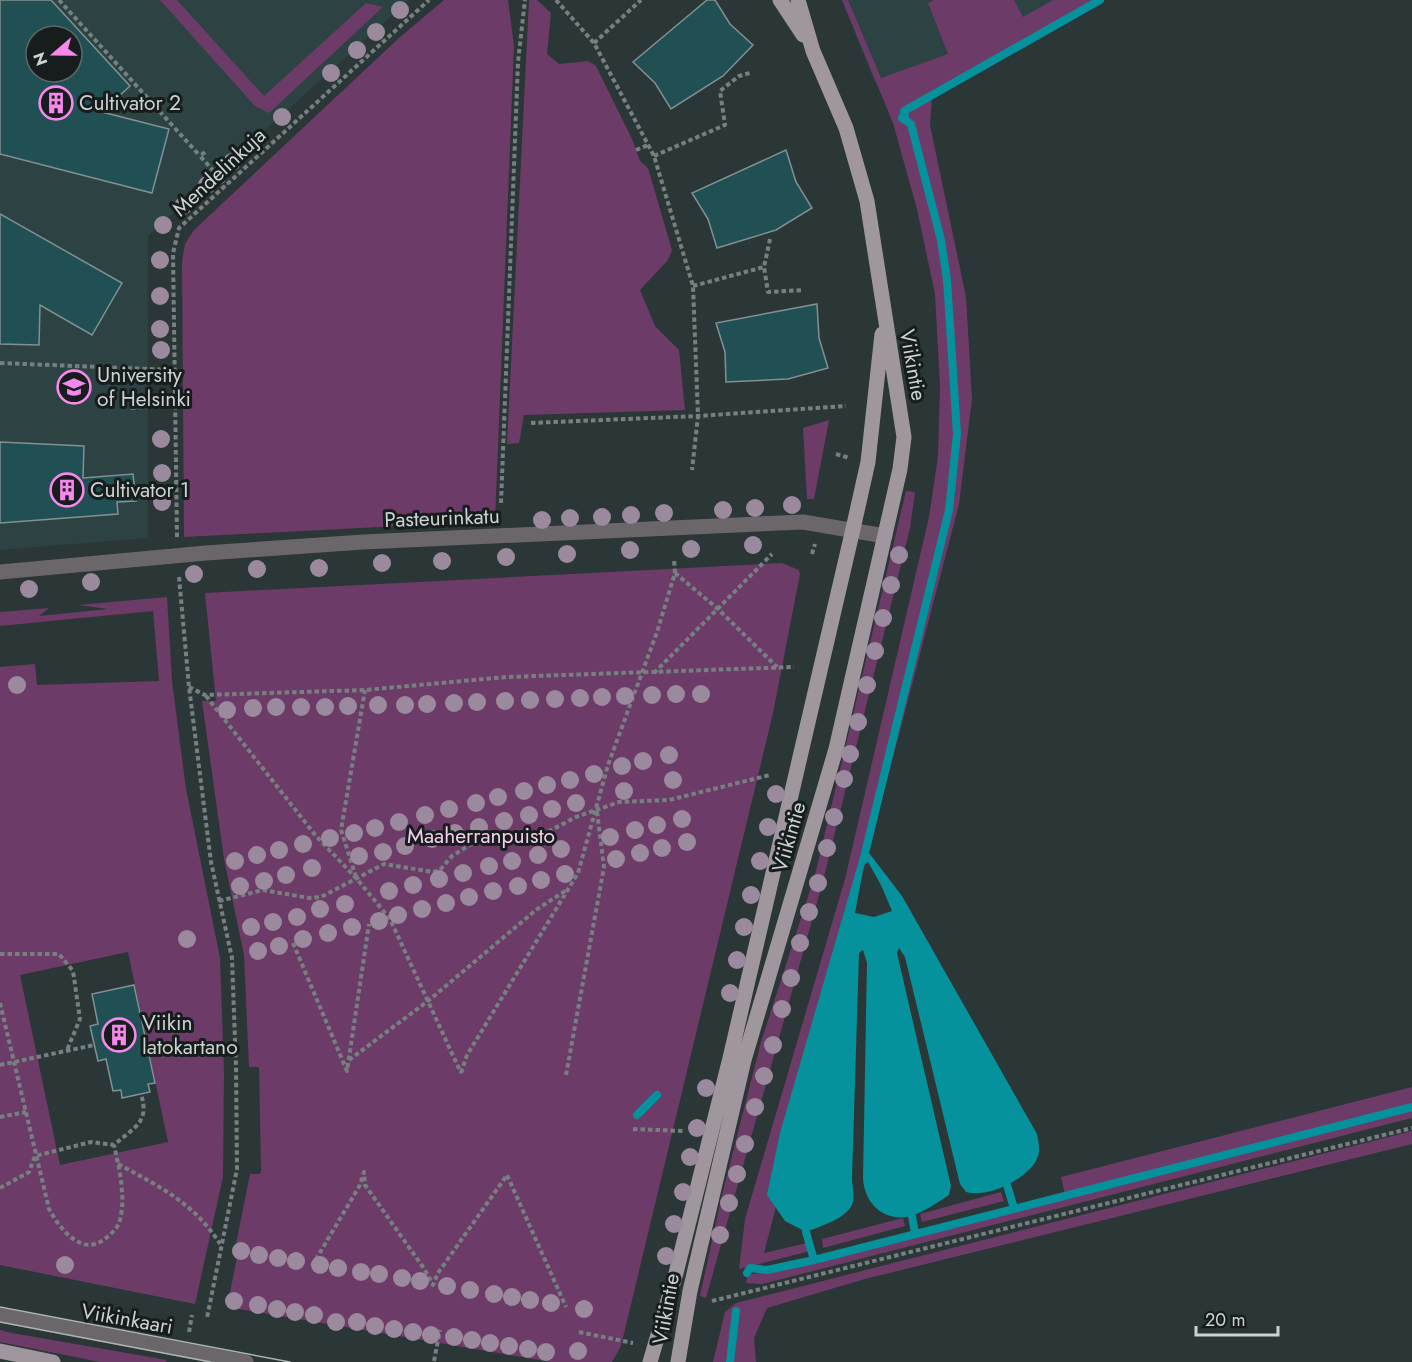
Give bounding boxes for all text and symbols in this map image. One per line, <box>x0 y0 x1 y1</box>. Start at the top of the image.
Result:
north arrow <box>24 24 84 84</box>
text: N <box>27 49 53 69</box>
building icon: Cultivator 2 <box>38 85 74 121</box>
place label: Cultivator 2 <box>79 88 181 118</box>
street label: Mendelinkuja <box>165 121 273 223</box>
street label: Viikintie <box>892 327 934 403</box>
place label: University of Helsinki <box>97 360 191 414</box>
school or university icon: University of Helsinki <box>56 369 92 405</box>
building icon: Cultivator 1 <box>49 472 85 508</box>
place label: Cultivator 1 <box>90 475 190 505</box>
street label: Pasteurinkatu <box>384 501 500 535</box>
street label: Viikintie <box>765 798 813 876</box>
park label: Maaherranpuisto <box>407 821 555 851</box>
place label: Viikin latokartano <box>142 1008 238 1062</box>
building icon: Viikin latokartano <box>101 1017 137 1053</box>
street label: Viikintie <box>645 1271 687 1347</box>
street label: Viikinkaari <box>79 1296 175 1342</box>
scale bar <box>1196 1299 1278 1337</box>
text: 20 m <box>1205 1307 1245 1333</box>

